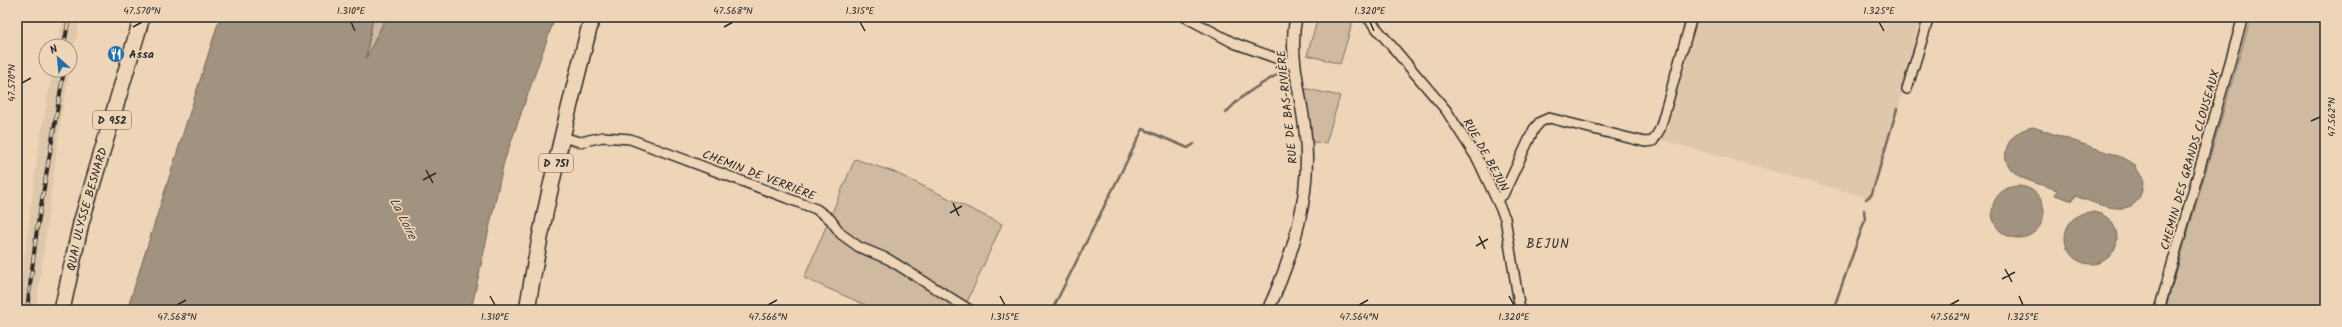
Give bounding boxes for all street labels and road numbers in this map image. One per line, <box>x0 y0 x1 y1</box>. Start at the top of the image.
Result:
street label: RUE DE BAS-RIVIÈRE <box>1272 48 1303 165</box>
street label: CHEMIN DES GRANDS CLOUSEAUX <box>2156 67 2225 252</box>
road number: D 952 <box>93 111 131 129</box>
street label: RUE DE BEJUN <box>1458 115 1514 195</box>
street label: QUAI ULYSSE BESNARD <box>62 145 113 273</box>
street label: CHEMIN DE VERRIÈRE <box>699 145 819 206</box>
road number: D 751 <box>539 154 573 172</box>

